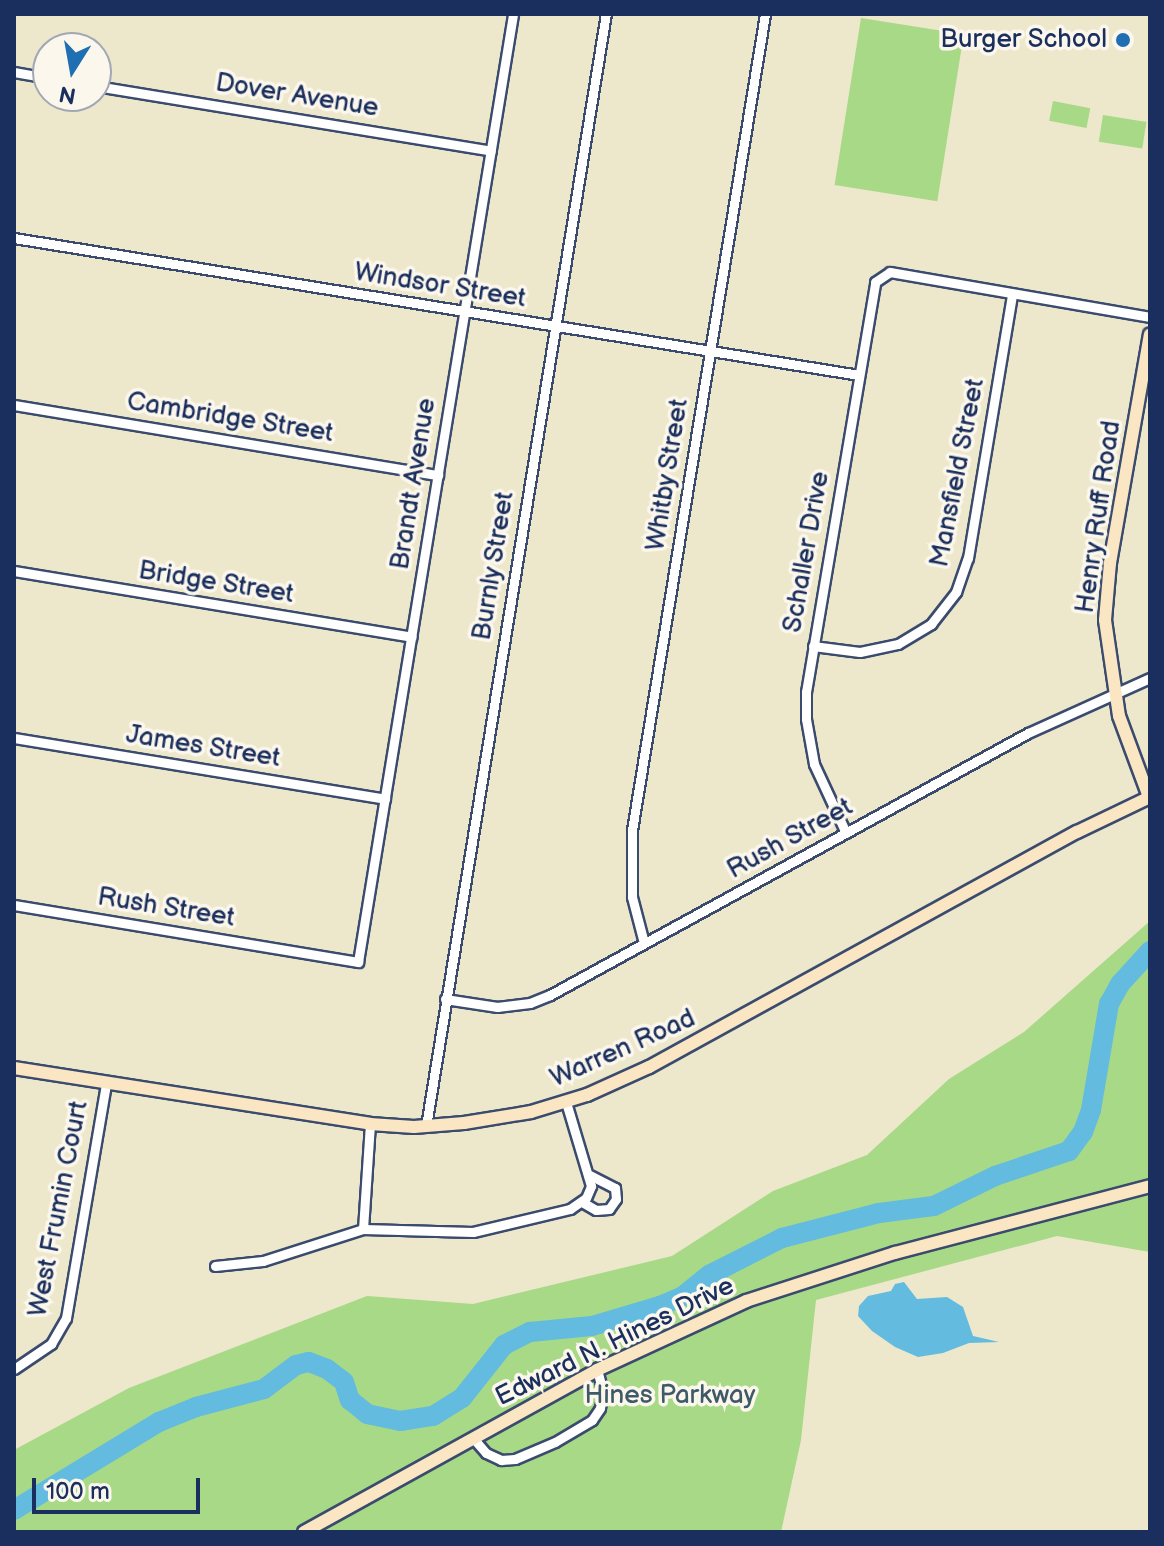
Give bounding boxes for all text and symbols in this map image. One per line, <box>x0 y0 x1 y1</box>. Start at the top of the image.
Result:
place label: Burger School <box>940 24 1107 56</box>
marker: Burger School <box>1114 31 1132 49</box>
north arrow <box>32 32 112 112</box>
street label: Dover Avenue <box>213 68 381 124</box>
text: N <box>57 79 78 109</box>
street label: Windsor Street <box>352 257 528 315</box>
street label: Mansfield Street <box>924 376 992 570</box>
street label: Cambridge Street <box>124 386 336 450</box>
street label: Brandt Avenue <box>385 396 443 572</box>
street label: Whitby Street <box>640 396 696 554</box>
street label: Henry Ruff Road <box>1070 418 1128 616</box>
street label: Schaller Drive <box>777 469 837 635</box>
street label: Burnly Street <box>467 488 521 644</box>
street label: Bridge Street <box>136 555 296 611</box>
street label: James Street <box>124 719 282 775</box>
street label: Rush Street <box>722 792 858 886</box>
street label: Rush Street <box>95 882 237 934</box>
street label: Warren Road <box>546 1003 700 1095</box>
street label: West Frumin Court <box>23 1098 95 1320</box>
street label: Edward N. Hines Drive <box>491 1271 739 1413</box>
park label: Hines Parkway <box>585 1380 755 1412</box>
scale bar <box>36 1462 204 1512</box>
text: 100 m <box>46 1477 110 1506</box>

